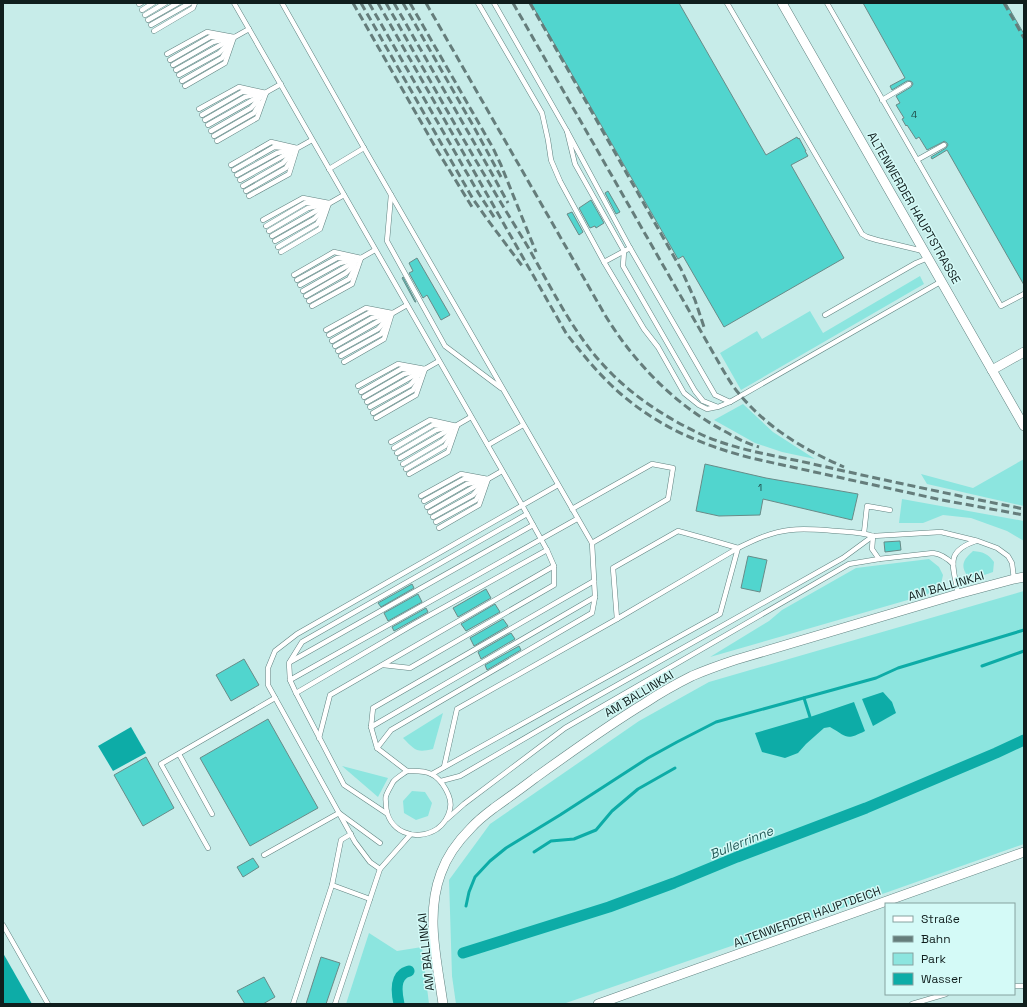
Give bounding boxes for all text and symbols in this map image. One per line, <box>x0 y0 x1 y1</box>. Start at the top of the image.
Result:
house number: 4 <box>911 108 917 121</box>
street label: ALTENWERDER HAUPTSTRASSE <box>864 129 964 287</box>
house number: 1 <box>758 481 762 494</box>
street label: AM BALLINKAI <box>906 568 986 604</box>
street label: AM BALLINKAI <box>601 667 677 721</box>
water label: Bullerrinne <box>707 822 777 863</box>
street label: ALTENWERDER HAUPTDEICH <box>731 883 883 951</box>
legend <box>885 903 1015 995</box>
text: Straße <box>921 911 960 927</box>
street label: AM BALLINKAI <box>414 912 438 992</box>
text: Bahn <box>921 931 951 947</box>
text: Park <box>921 951 946 967</box>
text: Wasser <box>921 971 963 987</box>

